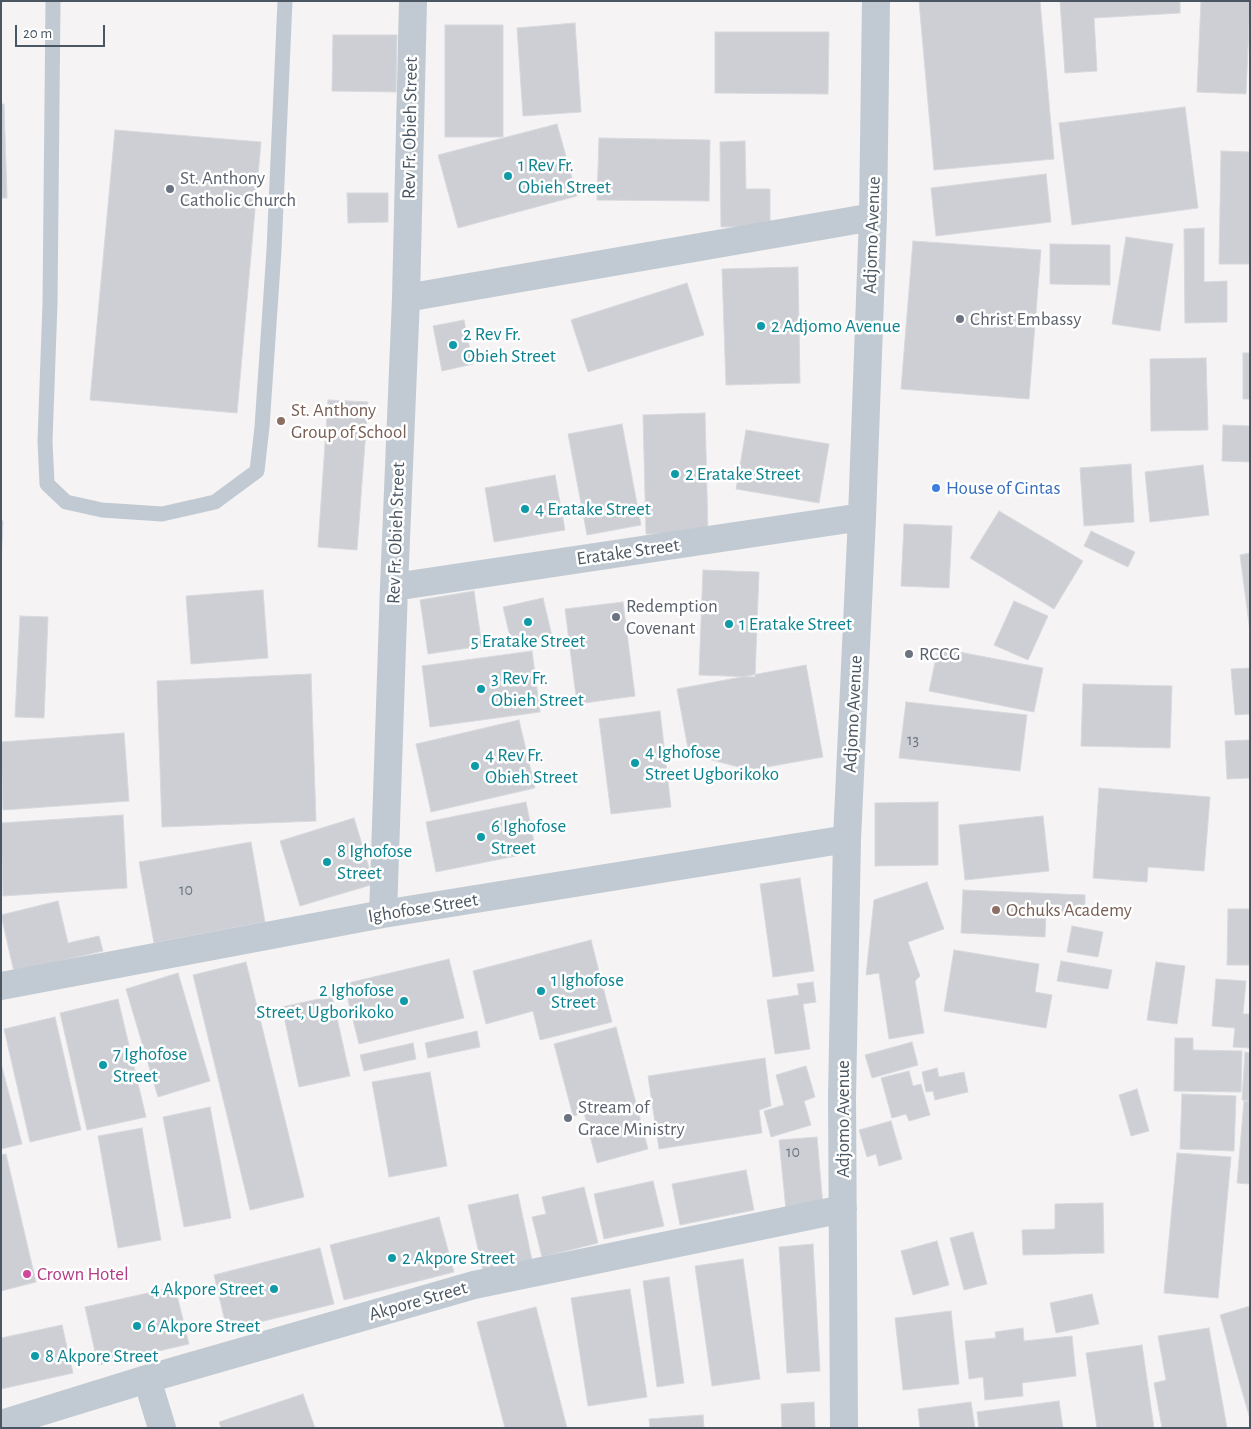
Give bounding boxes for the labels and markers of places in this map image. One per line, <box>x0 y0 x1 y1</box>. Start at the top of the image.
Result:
place label: 1 Rev Fr. Obieh Street <box>518 154 611 198</box>
place label: St. Anthony Catholic Church <box>180 167 296 211</box>
marker: 1 Rev Fr. Obieh Street <box>502 170 514 182</box>
marker: St. Anthony Catholic Church <box>164 183 176 195</box>
place label: Christ Embassy <box>970 308 1081 330</box>
marker: Christ Embassy <box>954 313 966 325</box>
place label: 2 Adjomo Avenue <box>771 315 900 337</box>
marker: 2 Adjomo Avenue <box>755 320 767 332</box>
place label: 2 Rev Fr. Obieh Street <box>463 323 556 367</box>
marker: 2 Rev Fr. Obieh Street <box>447 339 459 351</box>
place label: St. Anthony Group of School <box>291 399 407 443</box>
marker: St. Anthony Group of School <box>275 415 287 427</box>
place label: 2 Eratake Street <box>685 463 800 485</box>
marker: 2 Eratake Street <box>669 468 681 480</box>
place label: House of Cintas <box>946 477 1061 499</box>
marker: House of Cintas <box>930 482 942 494</box>
place label: 4 Eratake Street <box>535 498 651 520</box>
marker: 4 Eratake Street <box>519 503 531 515</box>
place label: Redemption Covenant <box>626 595 718 639</box>
marker: Redemption Covenant <box>610 611 622 623</box>
place label: 1 Eratake Street <box>739 613 852 635</box>
marker: 5 Eratake Street <box>522 616 534 628</box>
marker: 1 Eratake Street <box>723 618 735 630</box>
place label: 5 Eratake Street <box>471 630 585 652</box>
place label: RCCG <box>919 643 960 665</box>
marker: RCCG <box>903 648 915 660</box>
place label: 3 Rev Fr. Obieh Street <box>491 667 584 711</box>
marker: 3 Rev Fr. Obieh Street <box>475 683 487 695</box>
place label: 4 Ighofose Street Ugborikoko <box>645 741 779 785</box>
place label: 4 Rev Fr. Obieh Street <box>485 744 578 788</box>
marker: 4 Ighofose Street Ugborikoko <box>629 757 641 769</box>
marker: 4 Rev Fr. Obieh Street <box>469 760 481 772</box>
place label: 6 Ighofose Street <box>491 815 566 859</box>
marker: 6 Ighofose Street <box>475 831 487 843</box>
place label: 8 Ighofose Street <box>337 840 412 884</box>
marker: 8 Ighofose Street <box>321 856 333 868</box>
place label: Ochuks Academy <box>1006 899 1132 921</box>
marker: Ochuks Academy <box>990 904 1002 916</box>
place label: 1 Ighofose Street <box>551 969 624 1013</box>
place label: 2 Ighofose Street, Ugborikoko <box>256 979 394 1023</box>
marker: 1 Ighofose Street <box>535 985 547 997</box>
marker: 2 Ighofose Street, Ugborikoko <box>398 995 410 1007</box>
place label: 7 Ighofose Street <box>113 1043 187 1087</box>
marker: 7 Ighofose Street <box>97 1059 109 1071</box>
place label: Stream of Grace Ministry <box>578 1096 684 1140</box>
marker: Stream of Grace Ministry <box>562 1112 574 1124</box>
place label: 2 Akpore Street <box>402 1247 515 1269</box>
marker: 2 Akpore Street <box>386 1252 398 1264</box>
place label: Crown Hotel <box>37 1263 129 1285</box>
marker: Crown Hotel <box>21 1268 33 1280</box>
place label: 4 Akpore Street <box>151 1278 264 1300</box>
marker: 4 Akpore Street <box>268 1283 280 1295</box>
place label: 6 Akpore Street <box>147 1315 260 1337</box>
marker: 6 Akpore Street <box>131 1320 143 1332</box>
place label: 8 Akpore Street <box>45 1345 158 1367</box>
marker: 8 Akpore Street <box>29 1350 41 1362</box>

